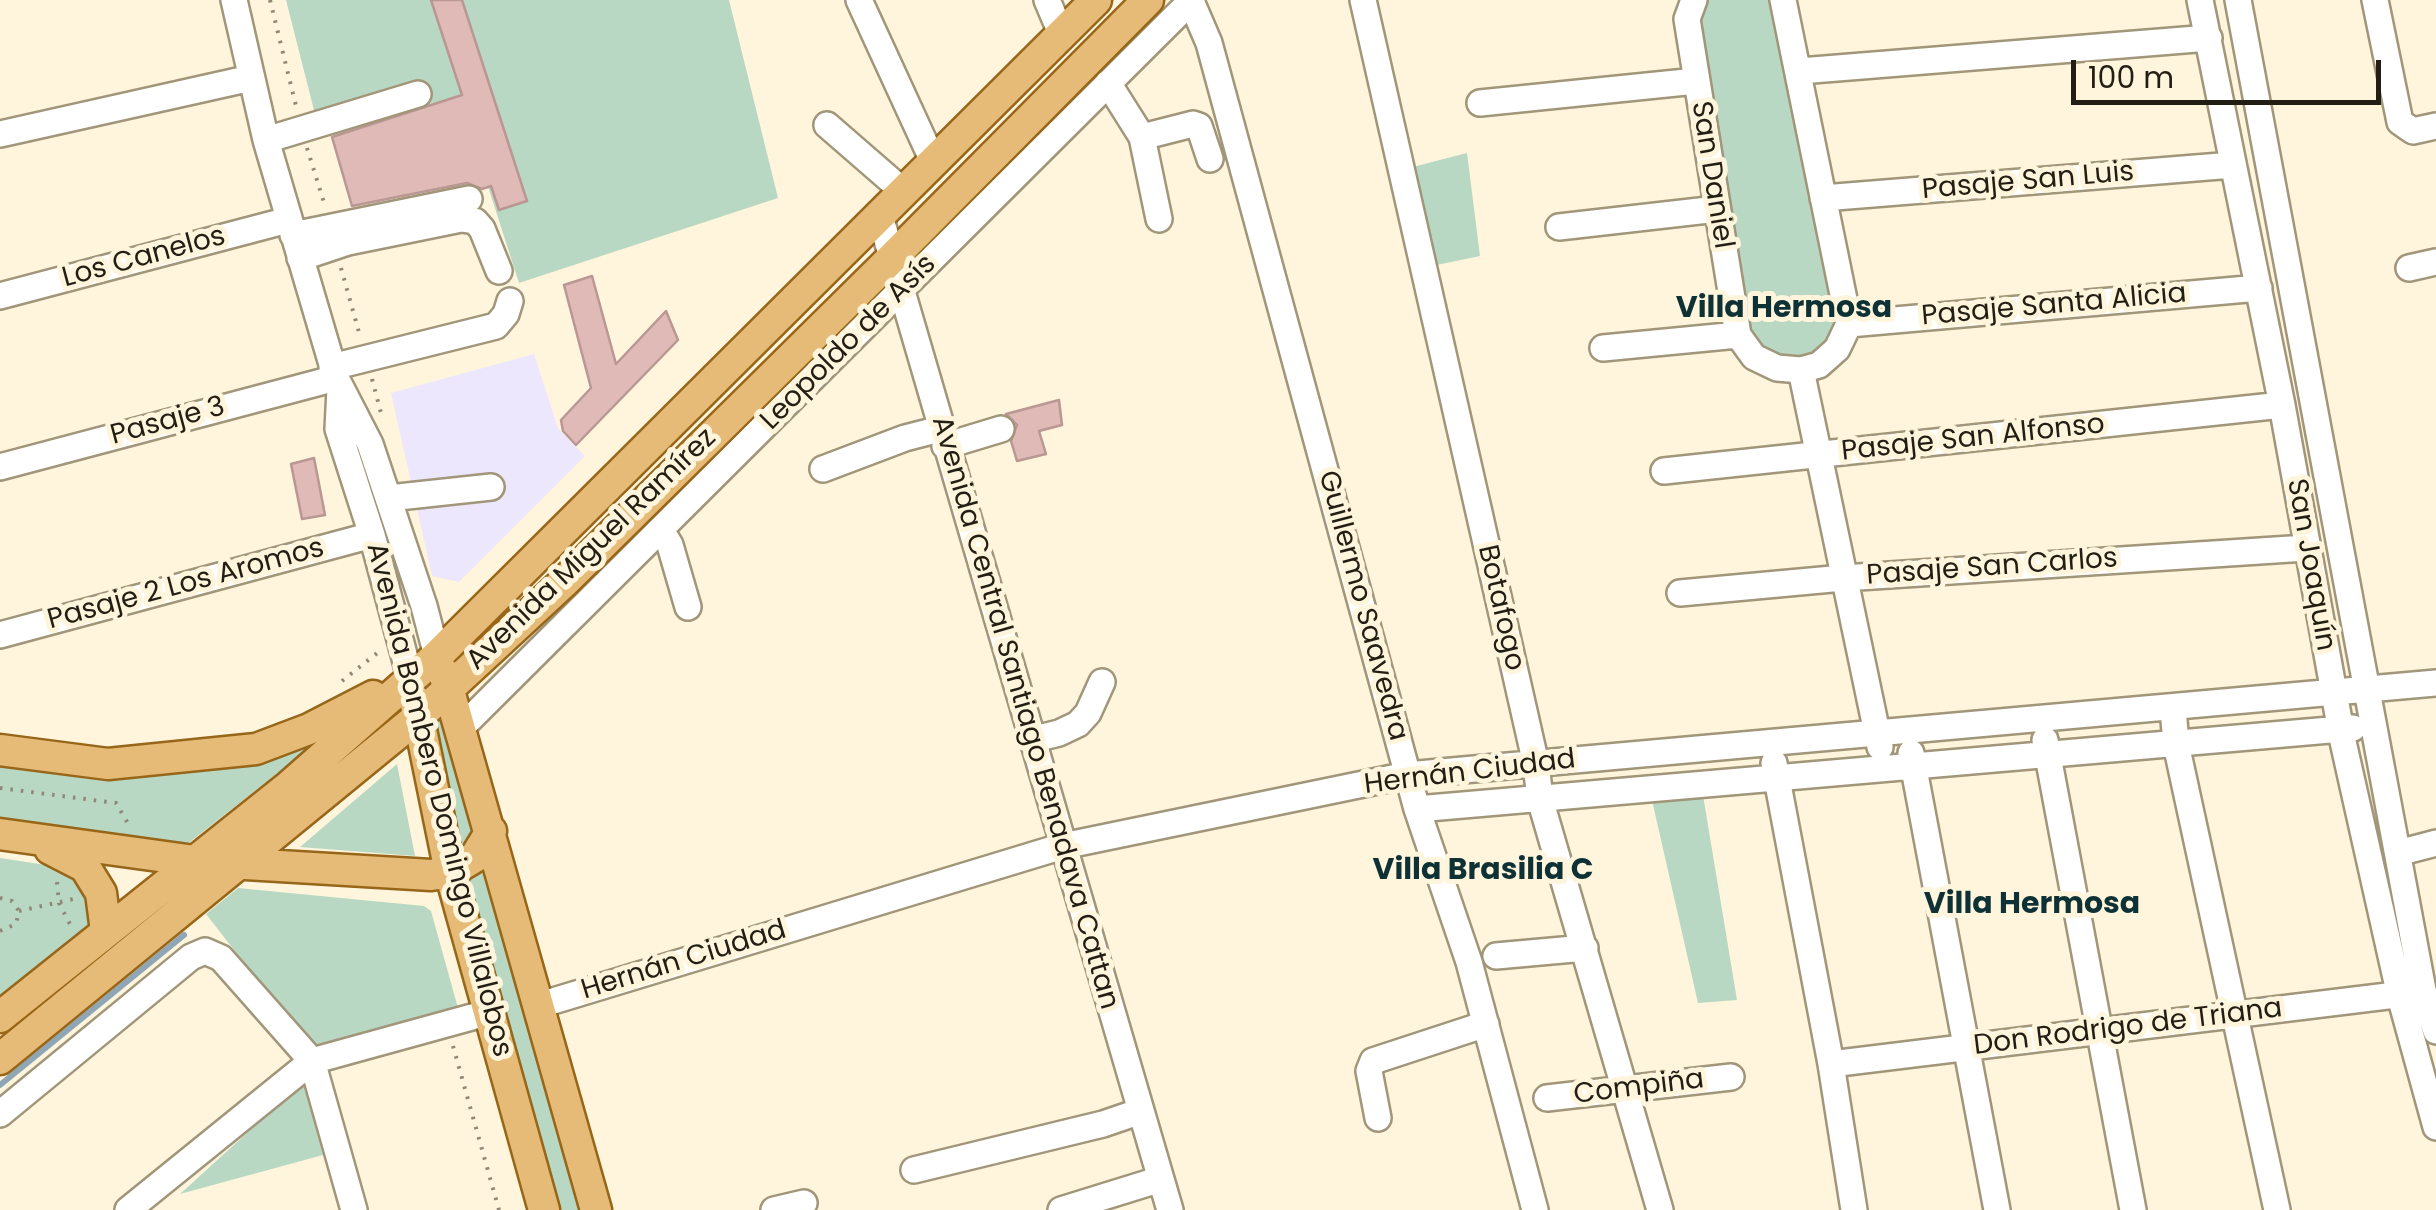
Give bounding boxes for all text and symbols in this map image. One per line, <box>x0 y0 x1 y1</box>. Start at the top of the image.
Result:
scale bar <box>2076 40 2386 102</box>
text: 100 m <box>2088 56 2174 99</box>
street label: San Daniel <box>1683 99 1739 251</box>
street label: Pasaje San Luis <box>1921 156 2135 208</box>
street label: Los Canelos <box>59 220 229 296</box>
street label: Leopoldo de Asís <box>754 248 944 438</box>
street label: Pasaje Santa Alicia <box>1920 278 2188 334</box>
district label: Villa Hermosa <box>1676 291 1892 327</box>
street label: Pasaje 3 <box>107 391 229 453</box>
street label: Pasaje San Alfonso <box>1840 408 2106 470</box>
street label: Avenida Central Santiago Benadava Cattan <box>923 412 1125 1014</box>
street label: Avenida Miguel Ramírez <box>460 422 724 678</box>
street label: Guillermo Saavedra <box>1310 467 1414 745</box>
street label: San Joaquín <box>2278 476 2342 654</box>
street label: Pasaje 2 Los Aromos <box>44 532 328 638</box>
street label: Avenida Bombero Domingo Villalobos <box>358 539 518 1061</box>
street label: Botafogo <box>1469 542 1531 674</box>
street label: Pasaje San Carlos <box>1865 542 2119 594</box>
street label: Hernán Ciudad <box>1362 743 1578 803</box>
district label: Villa Brasilia C <box>1372 853 1594 889</box>
district label: Villa Hermosa <box>1924 887 2140 923</box>
street label: Hernán Ciudad <box>577 914 791 1008</box>
street label: Don Rodrigo de Triana <box>1972 992 2284 1064</box>
street label: Compiña <box>1572 1063 1706 1113</box>

